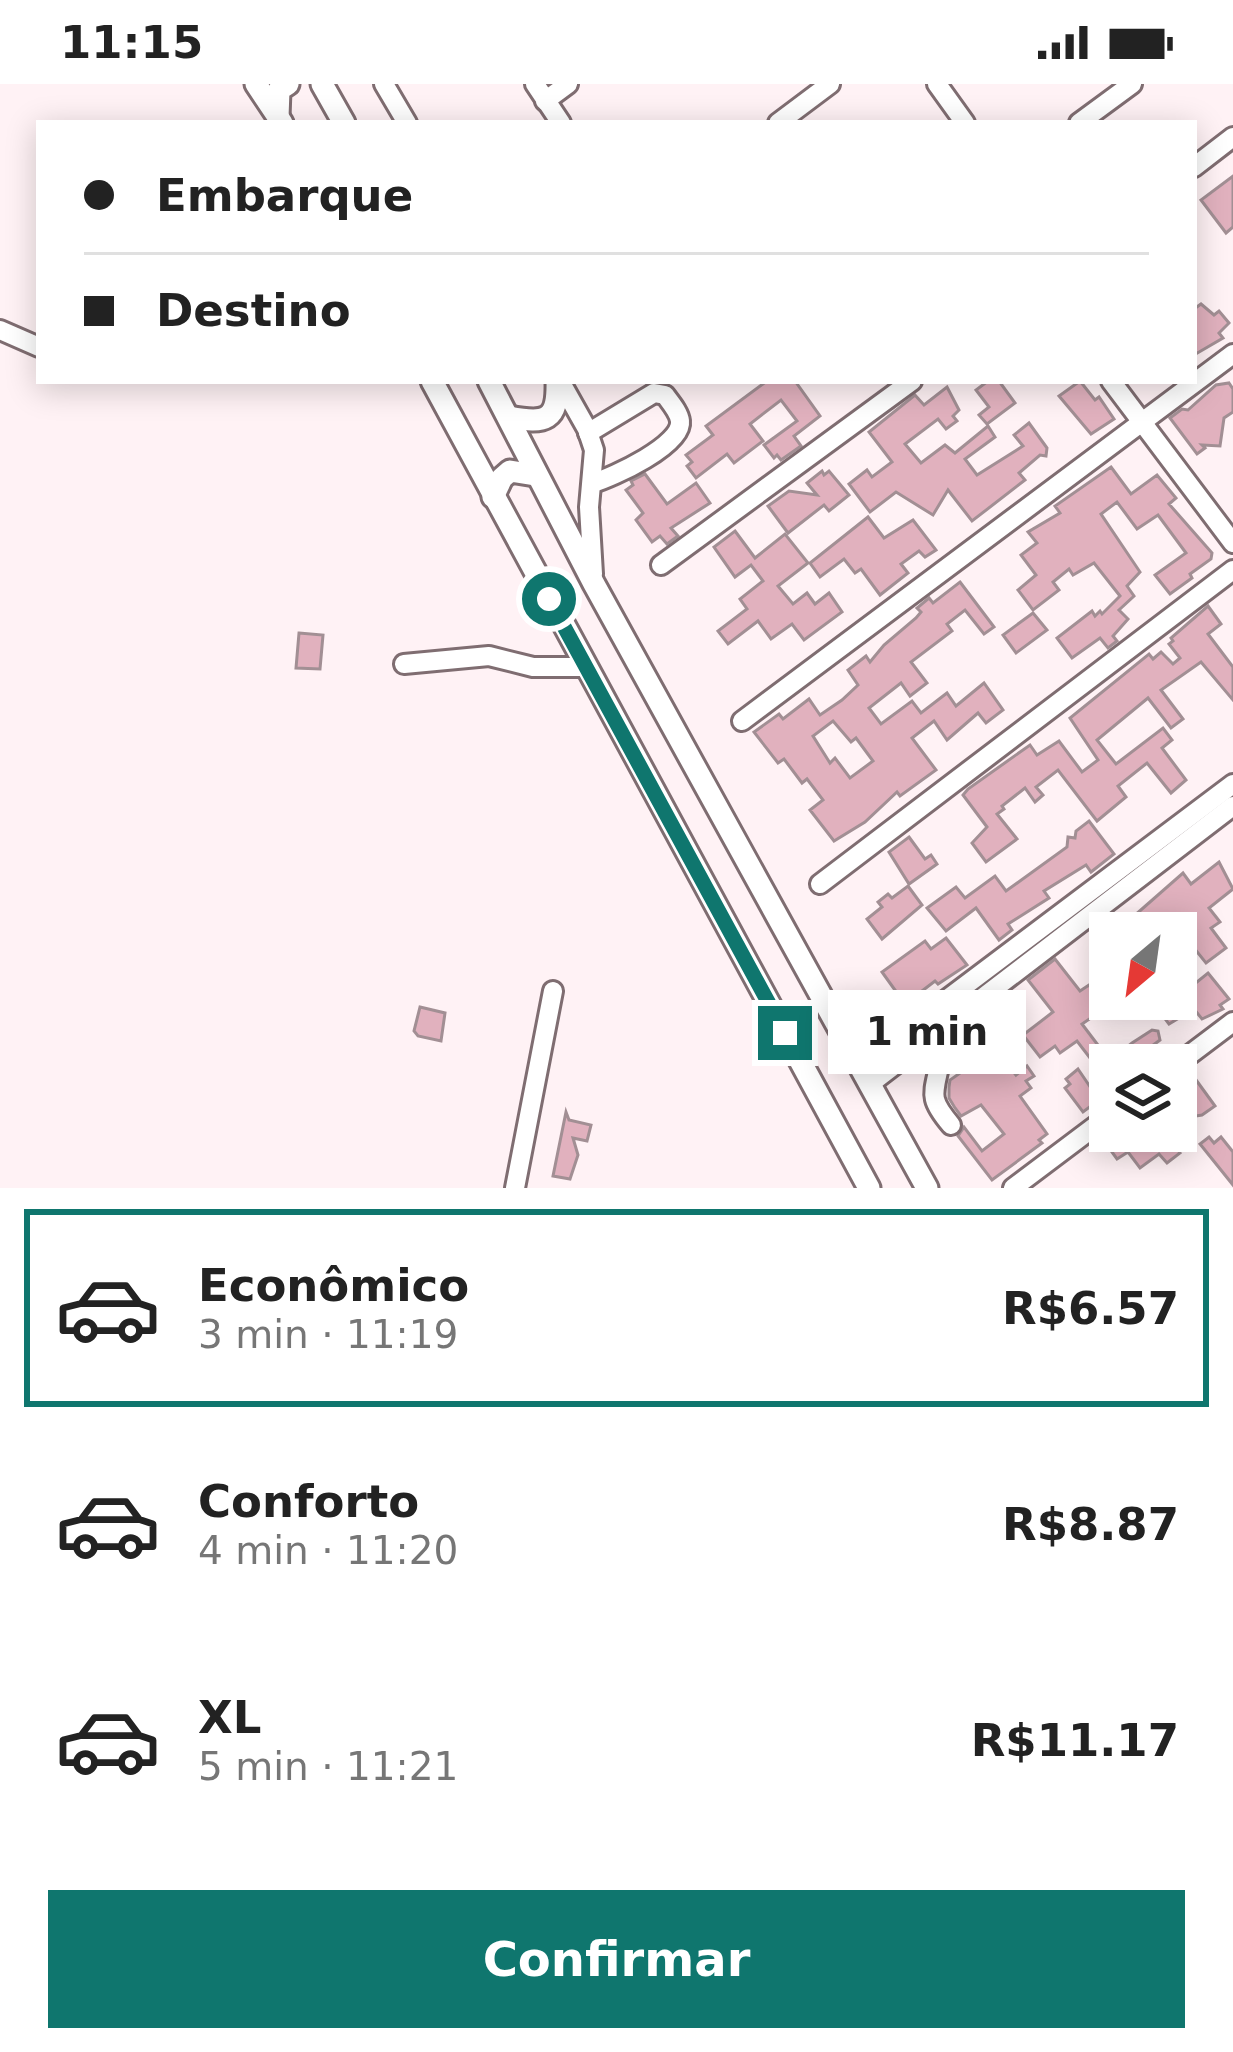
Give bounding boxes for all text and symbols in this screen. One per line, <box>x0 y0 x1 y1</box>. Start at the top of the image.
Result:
text: 11:15 <box>60 16 203 69</box>
text: Embarque <box>156 169 413 222</box>
text: Destino <box>156 284 351 337</box>
route start <box>522 572 576 626</box>
north arrow <box>1089 912 1197 1020</box>
map controls <box>1089 912 1197 1152</box>
callout: 1 min <box>827 991 1025 1075</box>
route end <box>758 1006 812 1060</box>
text: 1 min <box>866 1009 988 1054</box>
button: layers <box>1089 1044 1197 1152</box>
icon: car <box>54 1254 162 1362</box>
text: Econômico <box>198 1259 469 1312</box>
text: R$6.57 <box>1002 1282 1179 1335</box>
text: 3 min · 11:19 <box>198 1312 458 1357</box>
icon: car <box>54 1470 162 1578</box>
text: Conforto <box>198 1475 419 1528</box>
text: R$8.87 <box>1002 1498 1179 1551</box>
text: 4 min · 11:20 <box>198 1528 458 1573</box>
icon: car <box>54 1686 162 1794</box>
text: XL <box>198 1691 261 1744</box>
text: R$11.17 <box>971 1714 1179 1767</box>
text: 5 min · 11:21 <box>198 1744 458 1789</box>
button: Confirmar <box>48 1890 1185 2028</box>

